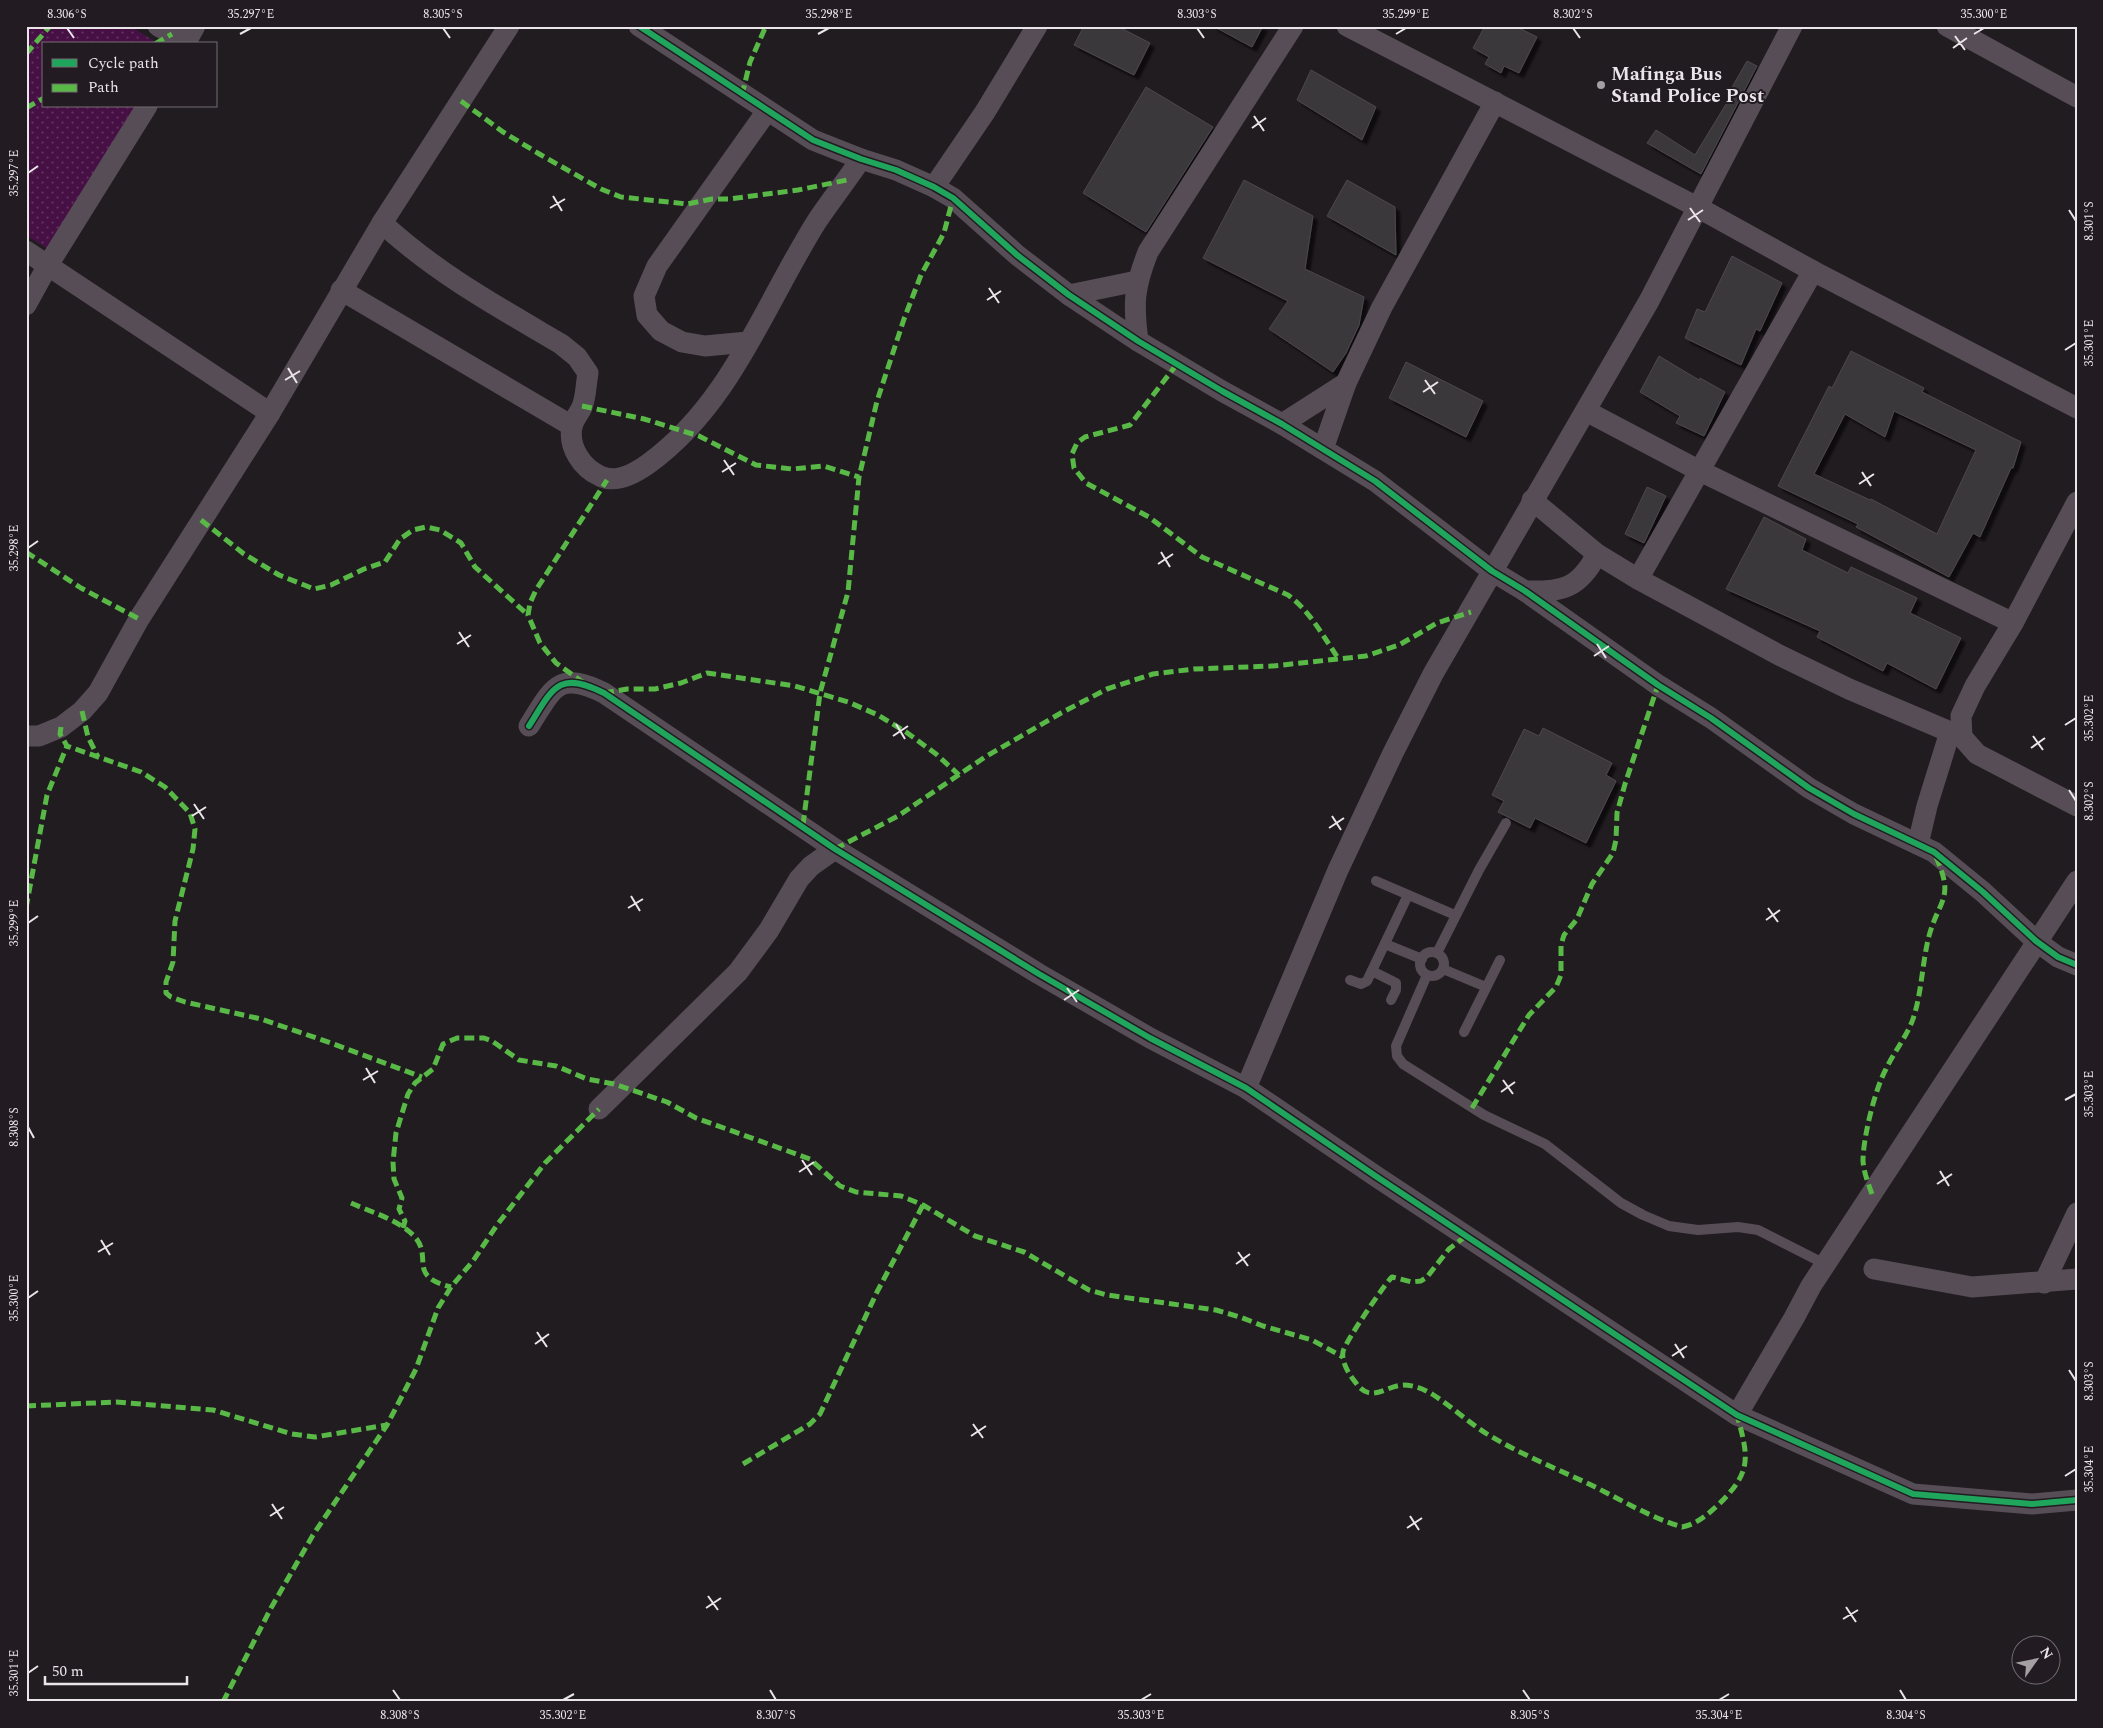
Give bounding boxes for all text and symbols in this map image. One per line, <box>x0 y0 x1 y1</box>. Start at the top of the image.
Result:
text: 8.306°S <box>47 5 87 24</box>
text: 35.297°E <box>228 5 274 24</box>
text: 8.305°S <box>423 5 463 24</box>
text: 35.298°E <box>806 5 852 24</box>
text: 8.303°S <box>1177 5 1217 24</box>
text: 35.299°E <box>1383 5 1429 24</box>
text: 8.302°S <box>1553 5 1593 24</box>
text: 35.300°E <box>1961 5 2007 24</box>
legend <box>42 42 218 108</box>
text: Cycle path <box>88 52 159 75</box>
place label: Mafinga Bus Stand Police Post <box>1611 60 1764 111</box>
text: Path <box>88 76 119 99</box>
marker: Mafinga Bus Stand Police Post <box>1595 79 1607 91</box>
text: 35.297°E <box>5 150 24 196</box>
text: 8.301°S <box>2080 201 2099 241</box>
text: 35.301°E <box>2080 320 2099 366</box>
text: 35.298°E <box>5 525 24 571</box>
text: 35.302°E <box>2080 695 2099 741</box>
text: 8.302°S <box>2080 781 2099 821</box>
text: 35.299°E <box>5 900 24 946</box>
text: 35.303°E <box>2080 1071 2099 1117</box>
text: 8.308°S <box>5 1107 24 1147</box>
text: 35.300°E <box>5 1275 24 1321</box>
text: 8.303°S <box>2080 1361 2099 1401</box>
text: 35.304°E <box>2080 1446 2099 1492</box>
north arrow <box>2010 1636 2060 1686</box>
text: N <box>2035 1643 2058 1664</box>
text: 35.301°E <box>5 1650 24 1696</box>
scale bar <box>45 1653 188 1685</box>
text: 50 m <box>52 1660 84 1683</box>
text: 8.308°S <box>380 1706 420 1725</box>
text: 35.302°E <box>540 1706 586 1725</box>
text: 8.307°S <box>756 1706 796 1725</box>
text: 35.303°E <box>1118 1706 1164 1725</box>
text: 8.305°S <box>1510 1706 1550 1725</box>
text: 35.304°E <box>1696 1706 1742 1725</box>
text: 8.304°S <box>1886 1706 1926 1725</box>

